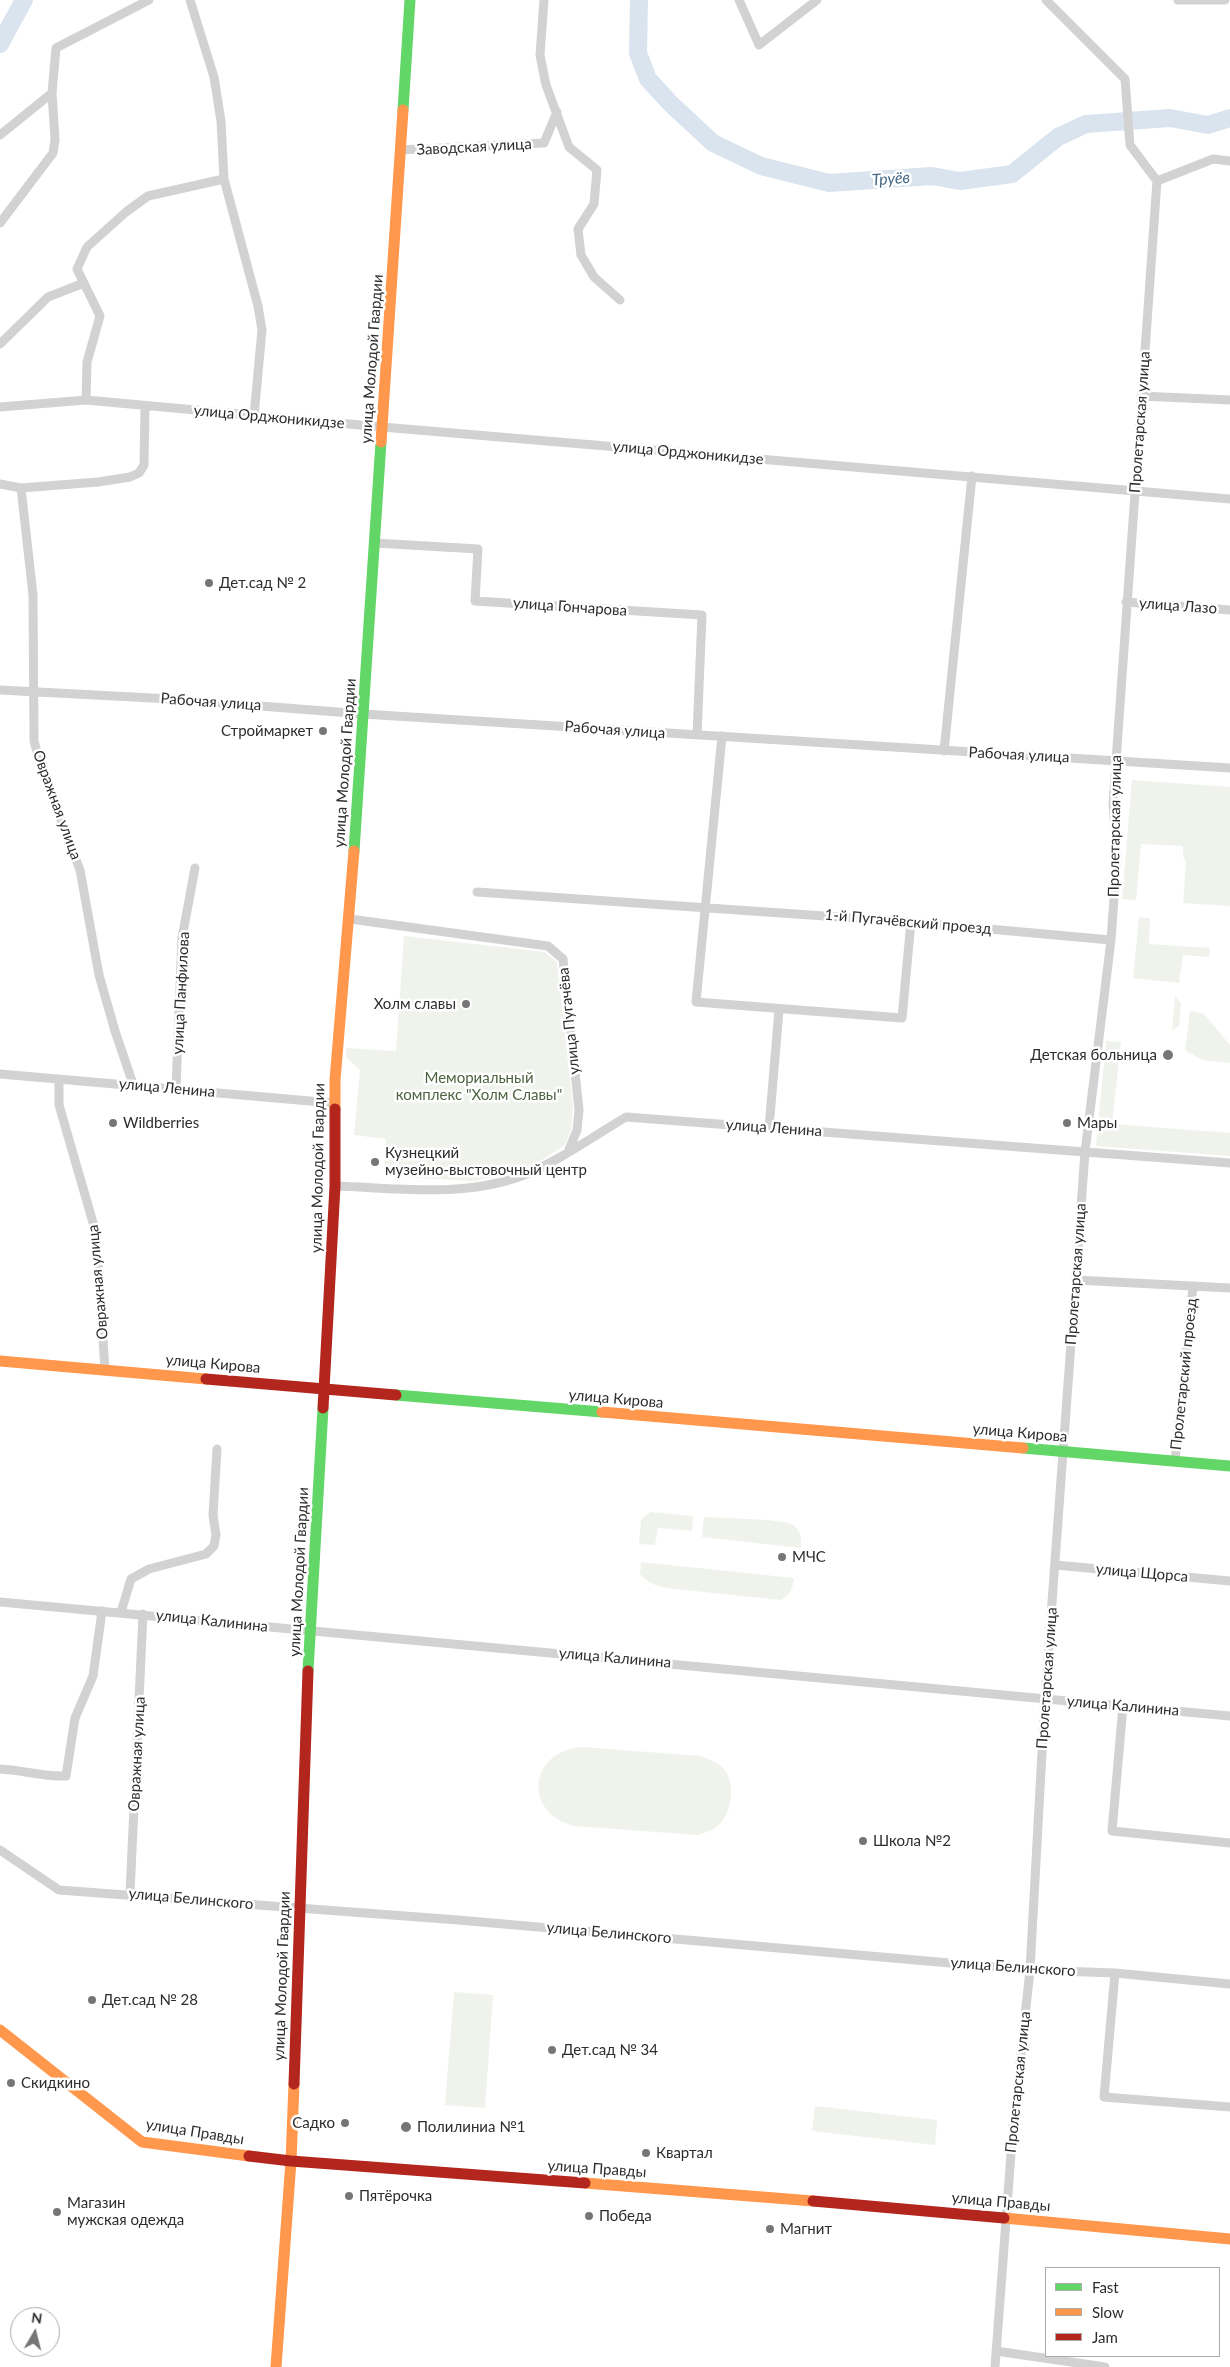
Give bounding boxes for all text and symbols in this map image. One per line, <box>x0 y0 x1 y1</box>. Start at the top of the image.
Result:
street label: Заводская улица <box>416 135 532 159</box>
water label: Труёв <box>871 168 911 190</box>
street label: улица Молодой Гвардии <box>357 274 387 444</box>
street label: Пролетарская улица <box>1126 350 1154 494</box>
street label: улица Орджоникидзе <box>193 401 345 433</box>
street label: улица Орджоникидзе <box>612 437 764 469</box>
place label: Дет.сад № 2 <box>219 574 306 592</box>
marker: Дет.сад № 2 <box>203 577 215 589</box>
street label: улица Гончарова <box>512 594 628 620</box>
street label: улица Лазо <box>1138 594 1218 618</box>
street label: улица Молодой Гвардии <box>330 678 360 848</box>
street label: Рабочая улица <box>160 690 262 714</box>
street label: Рабочая улица <box>564 718 666 742</box>
place label: Строймаркет <box>221 722 313 740</box>
marker: Строймаркет <box>317 725 329 737</box>
street label: Рабочая улица <box>968 743 1070 767</box>
street label: Овражная улица <box>29 748 85 862</box>
street label: Пролетарская улица <box>1105 755 1125 897</box>
street label: 1-й Пугачёвский проезд <box>824 906 992 938</box>
street label: улица Панфилова <box>169 931 193 1055</box>
street label: улица Пугачёва <box>554 967 584 1075</box>
place label: Холм славы <box>374 995 456 1013</box>
marker: Холм славы <box>460 998 472 1010</box>
place label: Детская больница <box>1030 1046 1157 1064</box>
marker: Детская больница <box>1161 1048 1175 1062</box>
park label: Мемориальный комплекс "Холм Славы" <box>396 1069 562 1104</box>
street label: улица Ленина <box>118 1075 216 1101</box>
street label: улица Молодой Гвардии <box>308 1083 328 1253</box>
place label: Wildberries <box>123 1114 199 1132</box>
place label: Мары <box>1077 1114 1117 1132</box>
street label: улица Ленина <box>725 1116 823 1140</box>
marker: Wildberries <box>107 1117 119 1129</box>
marker: Мары <box>1061 1117 1073 1129</box>
place label: Кузнецкий музейно-выстовочный центр <box>385 1144 587 1179</box>
marker: Кузнецкий музейно-выстовочный центр <box>369 1156 381 1168</box>
street label: Пролетарская улица <box>1062 1202 1090 1346</box>
street label: Овражная улица <box>84 1224 112 1340</box>
street label: Пролетарский проезд <box>1167 1297 1201 1451</box>
street label: улица Кирова <box>165 1351 261 1377</box>
street label: улица Кирова <box>568 1386 664 1412</box>
street label: улица Кирова <box>972 1420 1068 1446</box>
street label: улица Молодой Гвардии <box>286 1487 312 1657</box>
place label: МЧС <box>792 1548 826 1566</box>
marker: МЧС <box>776 1551 788 1563</box>
street label: улица Щорса <box>1095 1560 1189 1586</box>
street label: улица Калинина <box>155 1606 269 1636</box>
street label: Пролетарская улица <box>1033 1606 1061 1750</box>
street label: улица Калинина <box>558 1644 672 1672</box>
street label: улица Калинина <box>1066 1692 1180 1720</box>
street label: Овражная улица <box>125 1696 149 1812</box>
place label: Школа №2 <box>873 1832 951 1850</box>
marker: Школа №2 <box>857 1835 869 1847</box>
street label: улица Белинского <box>128 1885 254 1913</box>
street label: улица Молодой Гвардии <box>270 1891 294 2061</box>
street label: улица Белинского <box>546 1919 672 1947</box>
street label: улица Белинского <box>950 1954 1076 1980</box>
place label: Дет.сад № 28 <box>102 1991 198 2009</box>
marker: Дет.сад № 28 <box>86 1994 98 2006</box>
street label: Пролетарская улица <box>1002 2010 1034 2154</box>
place label: Дет.сад № 34 <box>562 2041 658 2059</box>
marker: Дет.сад № 34 <box>546 2044 558 2056</box>
place label: Скидкино <box>21 2074 90 2092</box>
marker: Скидкино <box>5 2077 17 2089</box>
place label: Садко <box>292 2114 335 2132</box>
street label: улица Правды <box>145 2115 245 2149</box>
marker: Садко <box>339 2117 351 2129</box>
place label: Полилиниа №1 <box>417 2118 525 2136</box>
marker: Полилиниа №1 <box>399 2120 413 2134</box>
place label: Квартал <box>656 2144 713 2162</box>
marker: Квартал <box>640 2147 652 2159</box>
street label: улица Правды <box>547 2157 647 2181</box>
place label: Пятёрочка <box>359 2187 432 2205</box>
street label: улица Правды <box>951 2189 1051 2215</box>
marker: Пятёрочка <box>343 2190 355 2202</box>
place label: Магазин мужская одежда <box>67 2194 184 2229</box>
marker: Магазин мужская одежда <box>51 2206 63 2218</box>
place label: Победа <box>599 2207 652 2225</box>
marker: Победа <box>583 2210 595 2222</box>
place label: Магнит <box>780 2220 832 2238</box>
marker: Магнит <box>764 2223 776 2235</box>
legend <box>1045 2267 1220 2357</box>
text: Fast <box>1092 2278 1119 2296</box>
text: Slow <box>1092 2303 1124 2321</box>
north arrow <box>10 2307 60 2357</box>
text: N <box>30 2308 44 2327</box>
text: Jam <box>1092 2328 1118 2346</box>

